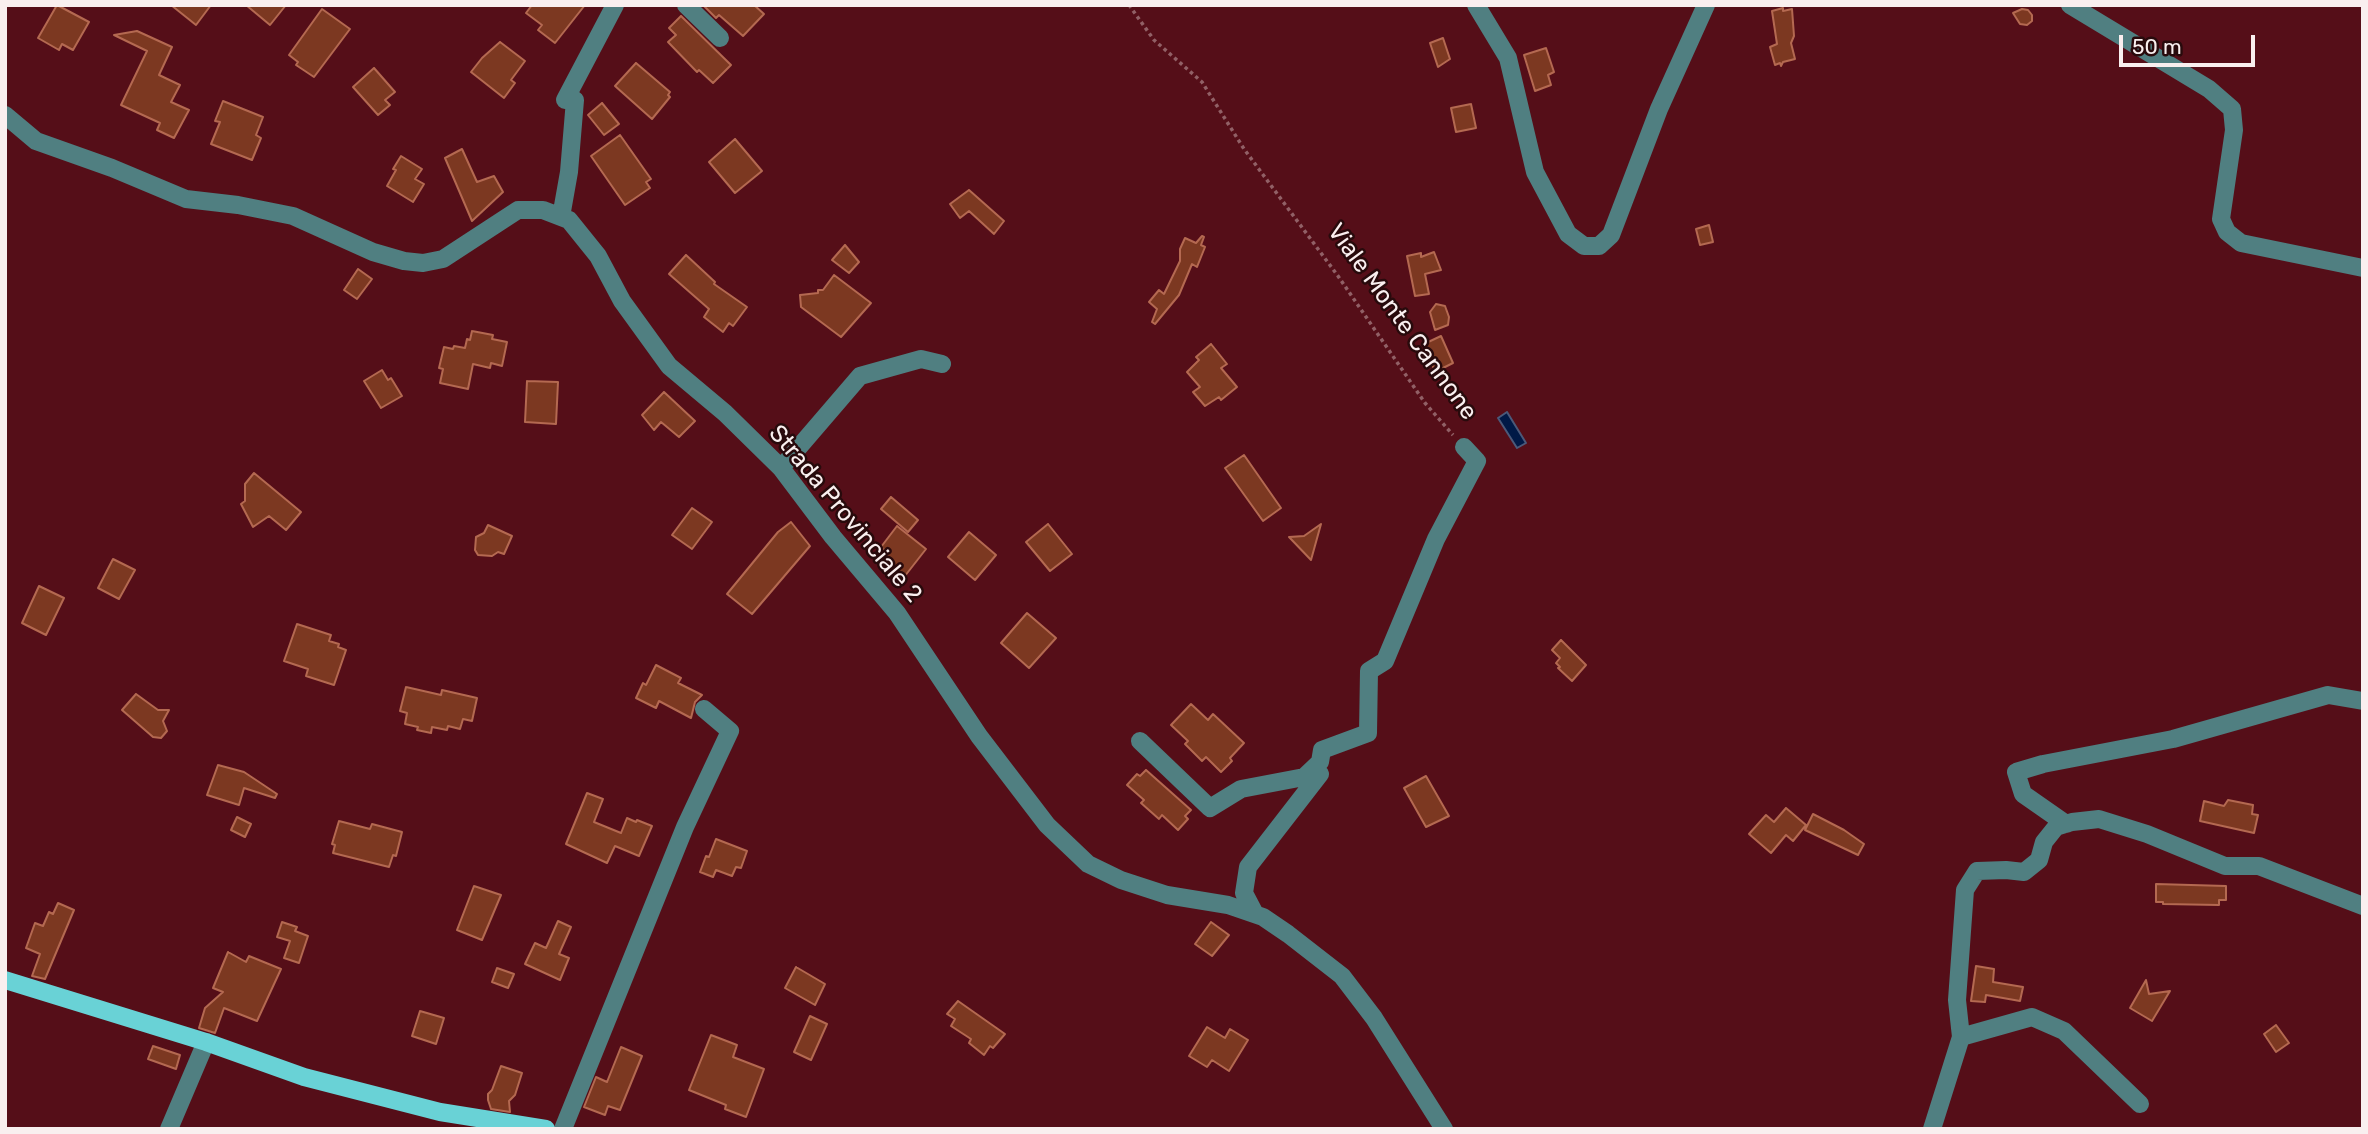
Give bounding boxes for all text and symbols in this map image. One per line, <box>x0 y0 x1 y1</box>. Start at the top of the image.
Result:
scale bar <box>2123 21 2260 65</box>
text: 50 m <box>2132 34 2182 59</box>
street label: Viale Monte Cannone <box>1321 218 1483 426</box>
street label: Strada Provinciale 2 <box>762 419 928 609</box>

